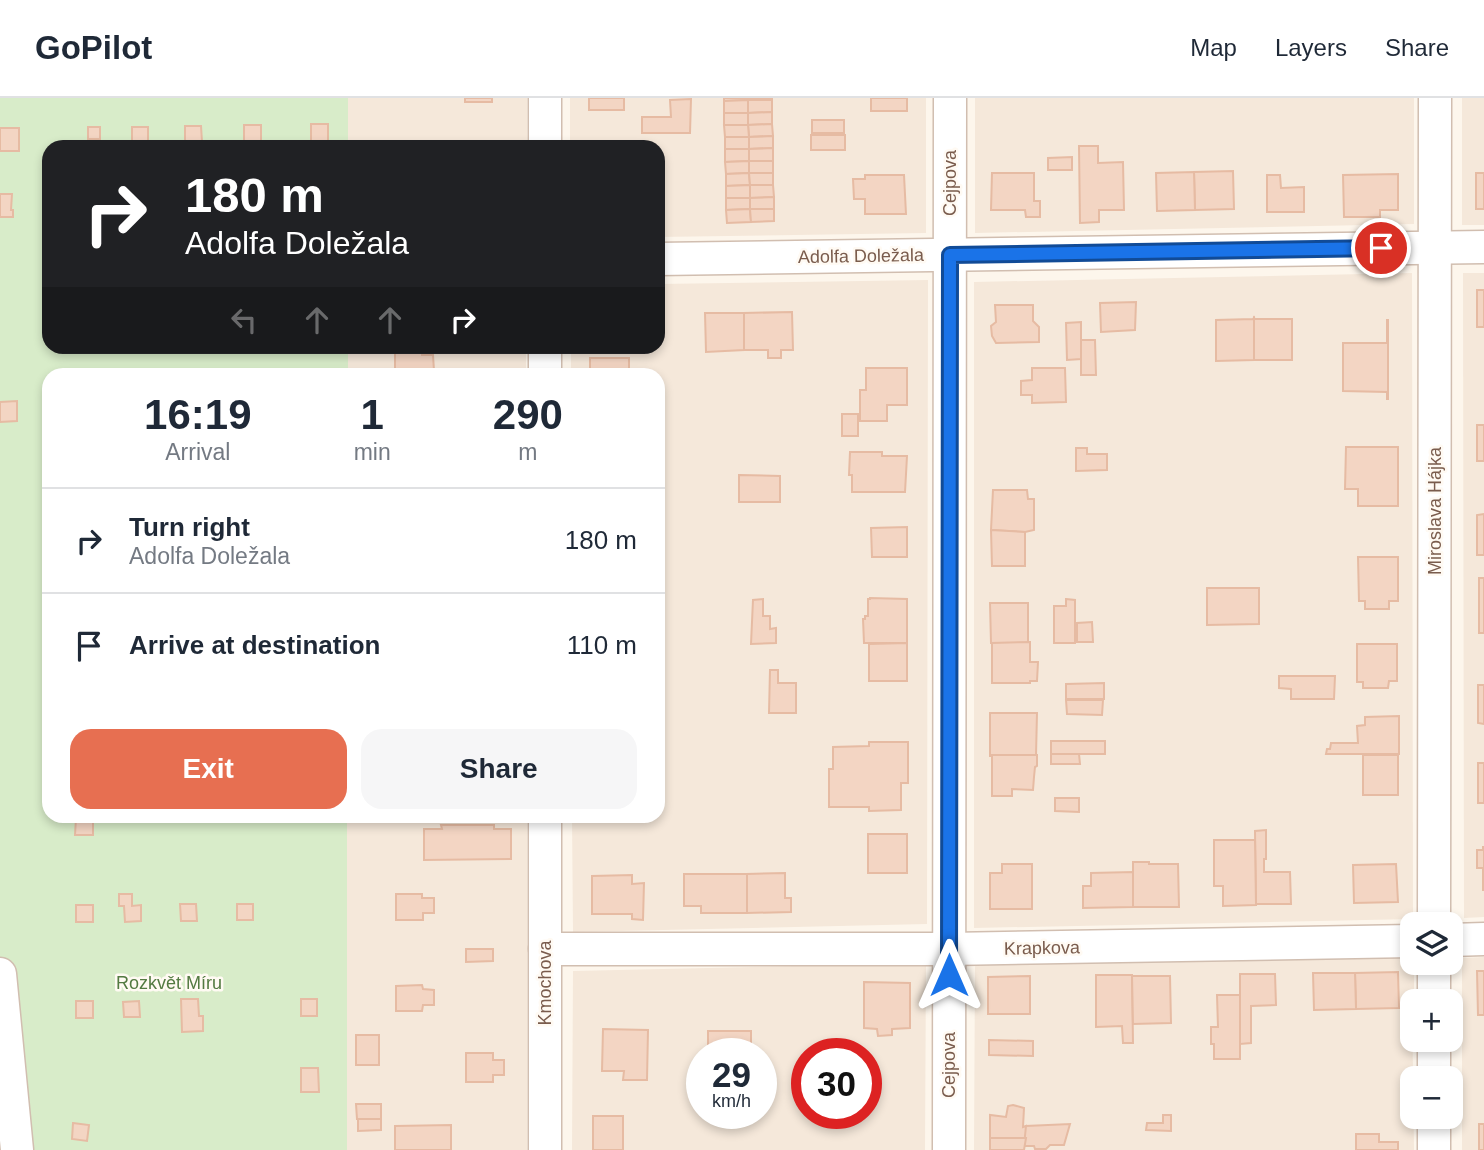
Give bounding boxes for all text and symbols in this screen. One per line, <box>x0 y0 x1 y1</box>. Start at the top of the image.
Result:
text: GoPilot <box>35 29 152 66</box>
text: Map <box>1190 34 1237 61</box>
text: Layers <box>1275 34 1347 61</box>
text: Share <box>1385 34 1449 61</box>
street label: Cejpova <box>940 149 960 216</box>
icon: right <box>70 168 161 259</box>
text: 180 m <box>185 168 324 222</box>
pin <box>1351 218 1411 278</box>
text: Adolfa Doležala <box>185 225 409 261</box>
icon: arrive <box>1362 229 1400 267</box>
street label: Adolfa Doležala <box>798 245 925 267</box>
icon: left <box>225 301 263 339</box>
icon: ahead <box>298 301 336 339</box>
icon: ahead <box>371 301 409 339</box>
icon: right <box>444 301 482 339</box>
text: 16:19 <box>144 391 252 438</box>
text: 1 <box>360 391 384 438</box>
text: 290 <box>493 391 563 438</box>
text: Arrival <box>165 439 230 465</box>
text: min <box>354 439 391 465</box>
text: m <box>518 439 537 465</box>
street label: Miroslava Hájka <box>1425 446 1445 575</box>
text: Turn right <box>129 512 250 542</box>
icon: right <box>70 522 108 560</box>
text: 180 m <box>565 525 637 555</box>
text: Adolfa Doležala <box>129 543 290 569</box>
icon: arrive <box>70 627 108 665</box>
text: Arrive at destination <box>129 630 380 660</box>
text: 110 m <box>567 630 637 660</box>
button: Exit <box>70 729 347 809</box>
button: Share <box>361 729 637 809</box>
map controls <box>1400 912 1463 1129</box>
button: layers <box>1400 912 1463 975</box>
street label: Krapkova <box>1004 937 1081 959</box>
position arrow <box>912 938 986 1012</box>
street label: Kmochova <box>535 939 555 1026</box>
park label: Rozkvět Míru <box>116 973 222 993</box>
button: + <box>1400 989 1463 1052</box>
street label: Cejpova <box>939 1031 959 1098</box>
speed limit sign: 30 <box>791 1038 882 1129</box>
text: 29 <box>712 1055 751 1094</box>
button: − <box>1400 1066 1463 1129</box>
text: km/h <box>712 1091 751 1111</box>

